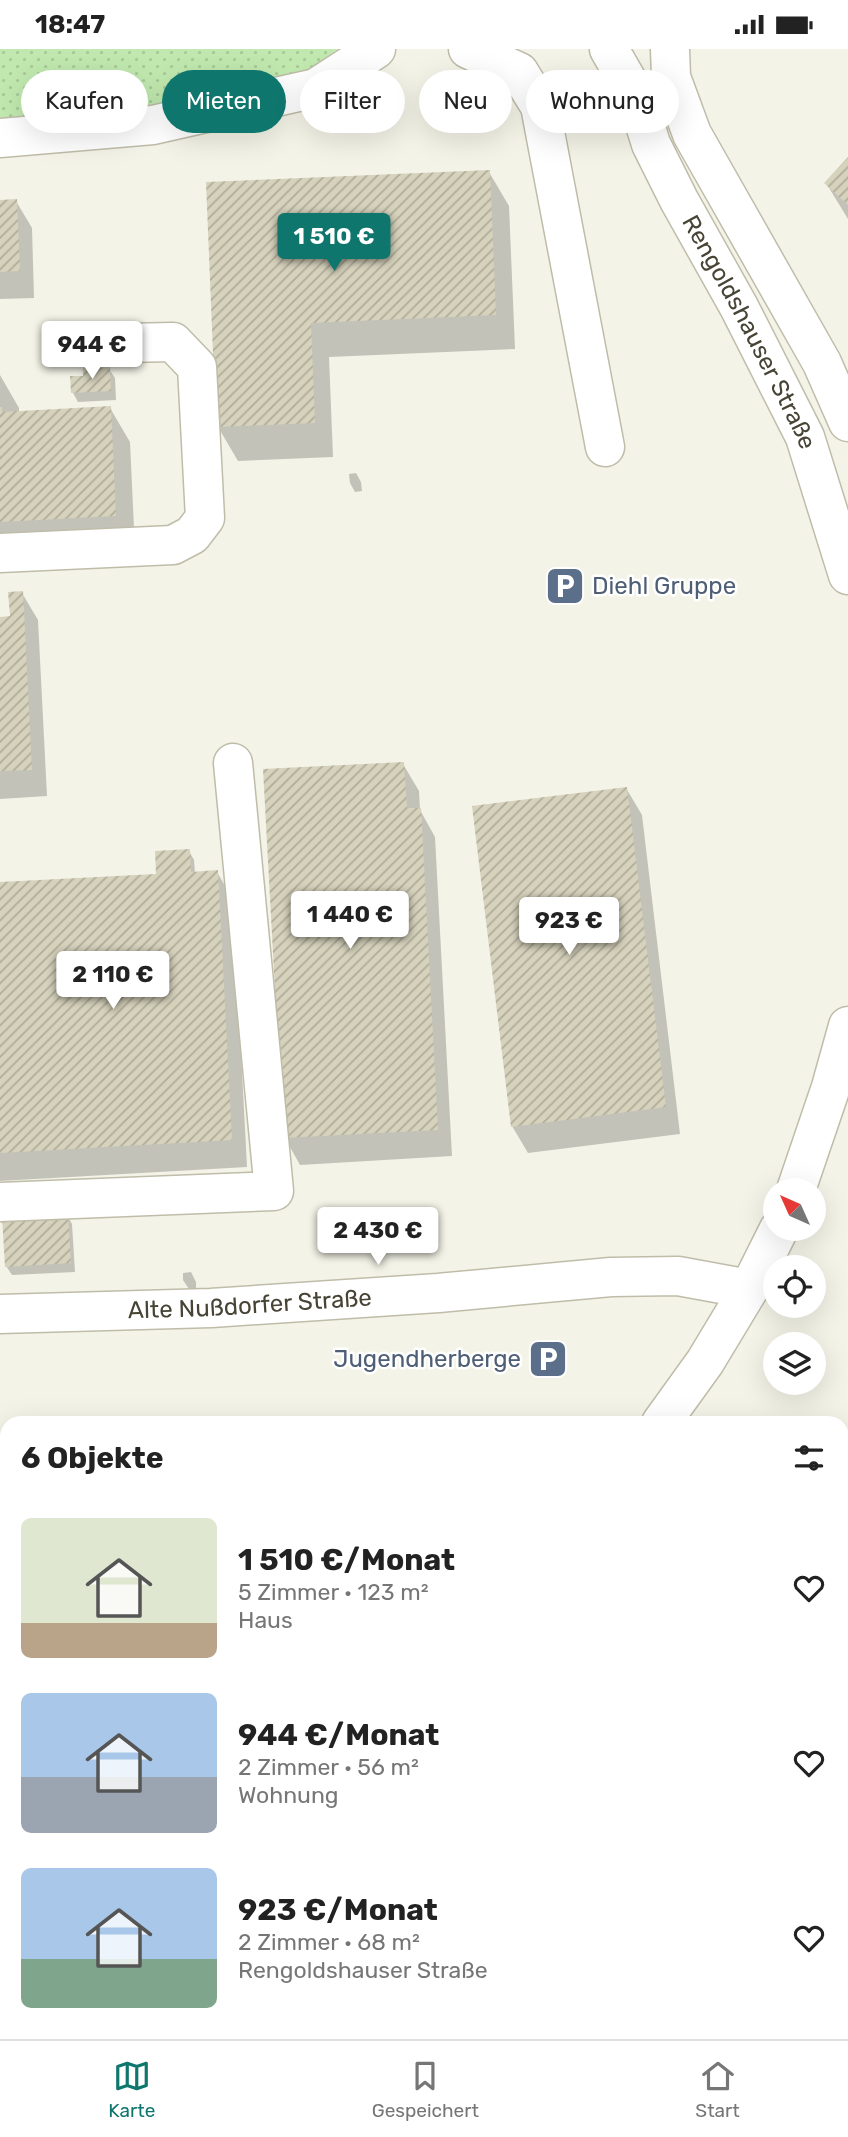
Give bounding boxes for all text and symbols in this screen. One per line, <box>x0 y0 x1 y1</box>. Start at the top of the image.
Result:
text: 18:47 <box>35 9 105 40</box>
chip: Kaufen <box>21 70 148 133</box>
chip: Mieten <box>162 70 286 133</box>
chip: Filter <box>300 70 405 133</box>
chip: Neu <box>419 70 512 133</box>
chip: Wohnung <box>526 70 679 133</box>
street label: Rengoldshauser Straße <box>676 210 822 452</box>
pin: 1 510 € <box>269 213 399 273</box>
text: 1 510 € <box>293 222 375 250</box>
pin: 944 € <box>43 321 141 381</box>
text: 944 € <box>58 330 126 358</box>
parking icon: Diehl Gruppe <box>544 565 586 607</box>
place label: Diehl Gruppe <box>592 572 736 600</box>
pin: 1 440 € <box>285 891 415 951</box>
pin: 923 € <box>520 897 618 957</box>
text: 1 440 € <box>307 900 393 928</box>
text: 923 € <box>535 906 603 934</box>
pin: 2 110 € <box>48 951 178 1011</box>
text: 2 110 € <box>72 960 154 988</box>
north arrow <box>763 1178 826 1241</box>
map controls <box>763 1178 826 1395</box>
pin: 2 430 € <box>313 1207 443 1267</box>
text: 2 430 € <box>333 1216 423 1244</box>
button: locate <box>763 1255 826 1318</box>
street label: Alte Nußdorfer Straße <box>127 1283 373 1324</box>
button: layers <box>763 1332 826 1395</box>
parking icon: Jugendherberge <box>527 1338 569 1380</box>
place label: Jugendherberge <box>333 1345 521 1373</box>
icon: filters <box>790 1439 828 1477</box>
text: 6 Objekte <box>21 1440 164 1476</box>
text: 1 510 €/Monat <box>238 1542 455 1578</box>
icon: home <box>77 1546 161 1630</box>
icon: heart <box>790 1569 828 1607</box>
text: 5 Zimmer · 123 m² <box>238 1578 429 1606</box>
text: Haus <box>238 1606 293 1634</box>
text: 944 €/Monat <box>238 1717 439 1753</box>
icon: home <box>77 1721 161 1805</box>
icon: heart <box>790 1744 828 1782</box>
text: 2 Zimmer · 56 m² <box>238 1753 419 1781</box>
text: Wohnung <box>238 1781 339 1809</box>
text: 923 €/Monat <box>238 1892 438 1928</box>
icon: home <box>77 1896 161 1980</box>
icon: heart <box>790 1919 828 1957</box>
text: 2 Zimmer · 68 m² <box>238 1928 420 1956</box>
text: Rengoldshauser Straße <box>238 1956 488 1984</box>
tab: Karte <box>108 2057 155 2122</box>
tab: Gespeichert <box>372 2057 479 2122</box>
tab: Start <box>695 2057 740 2122</box>

